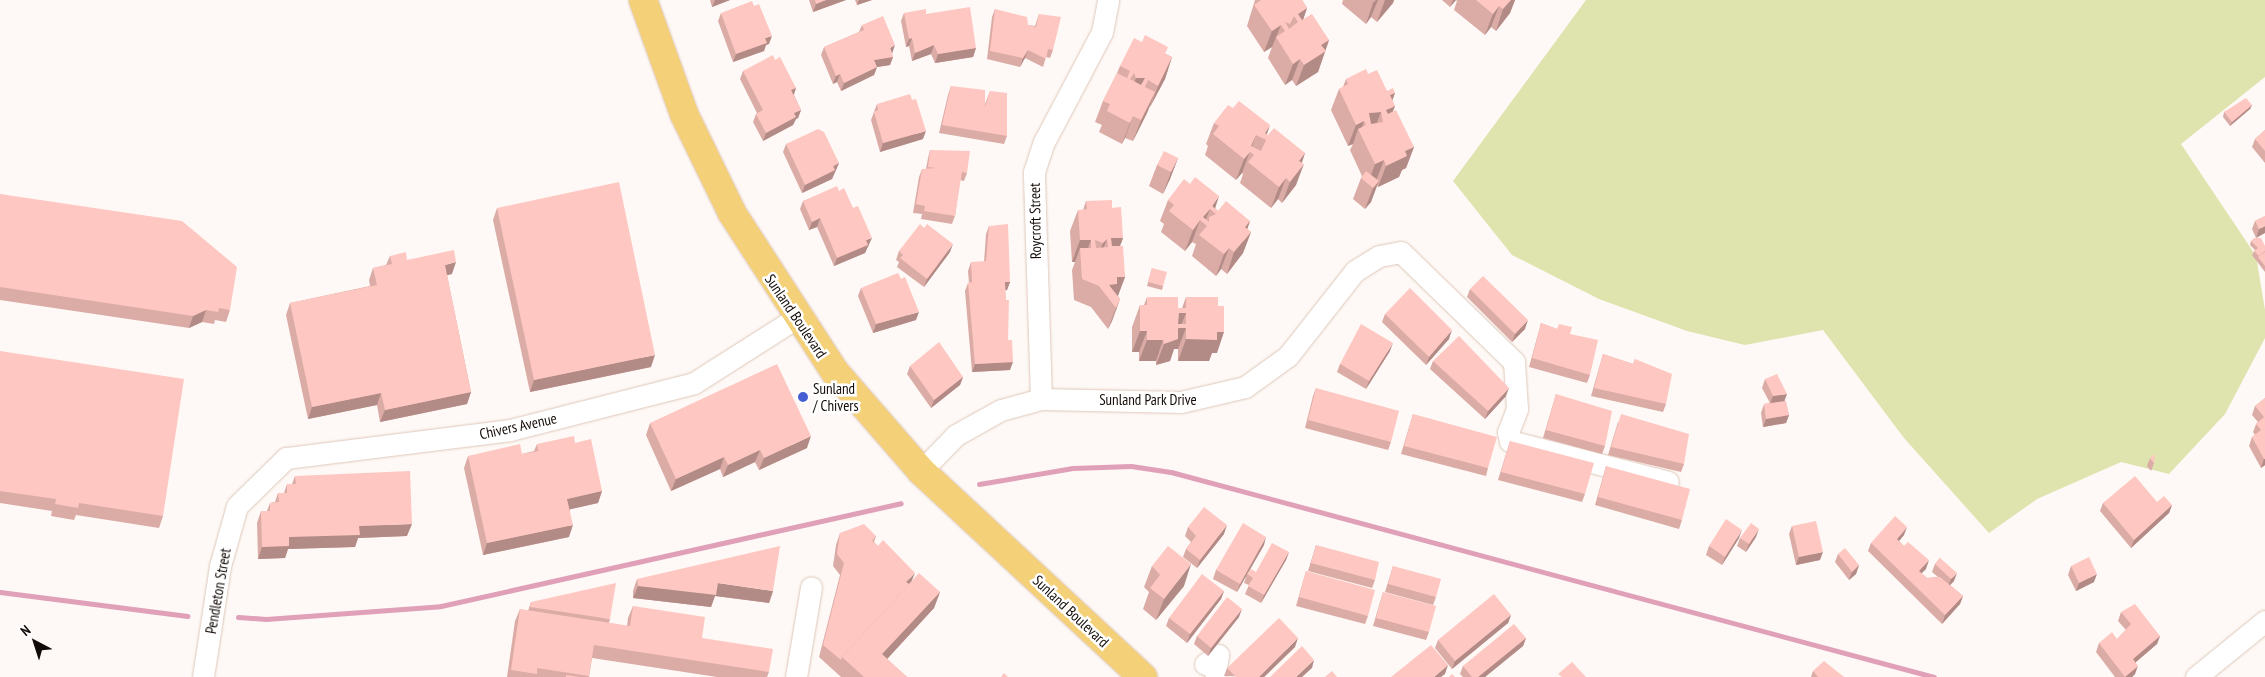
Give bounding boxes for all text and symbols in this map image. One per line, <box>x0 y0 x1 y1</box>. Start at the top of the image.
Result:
street label: Roycroft Street <box>1025 183 1045 259</box>
street label: Sunland Boulevard <box>761 271 831 361</box>
place label: Sunland / Chivers <box>813 379 859 414</box>
marker: Sunland / Chivers <box>797 391 809 403</box>
street label: Sunland Park Drive <box>1099 391 1197 409</box>
street label: Chivers Avenue <box>477 409 559 443</box>
street label: Pendleton Street <box>202 547 234 635</box>
street label: Sunland Boulevard <box>1029 571 1113 651</box>
north arrow <box>10 617 60 667</box>
text: N <box>17 621 34 640</box>

